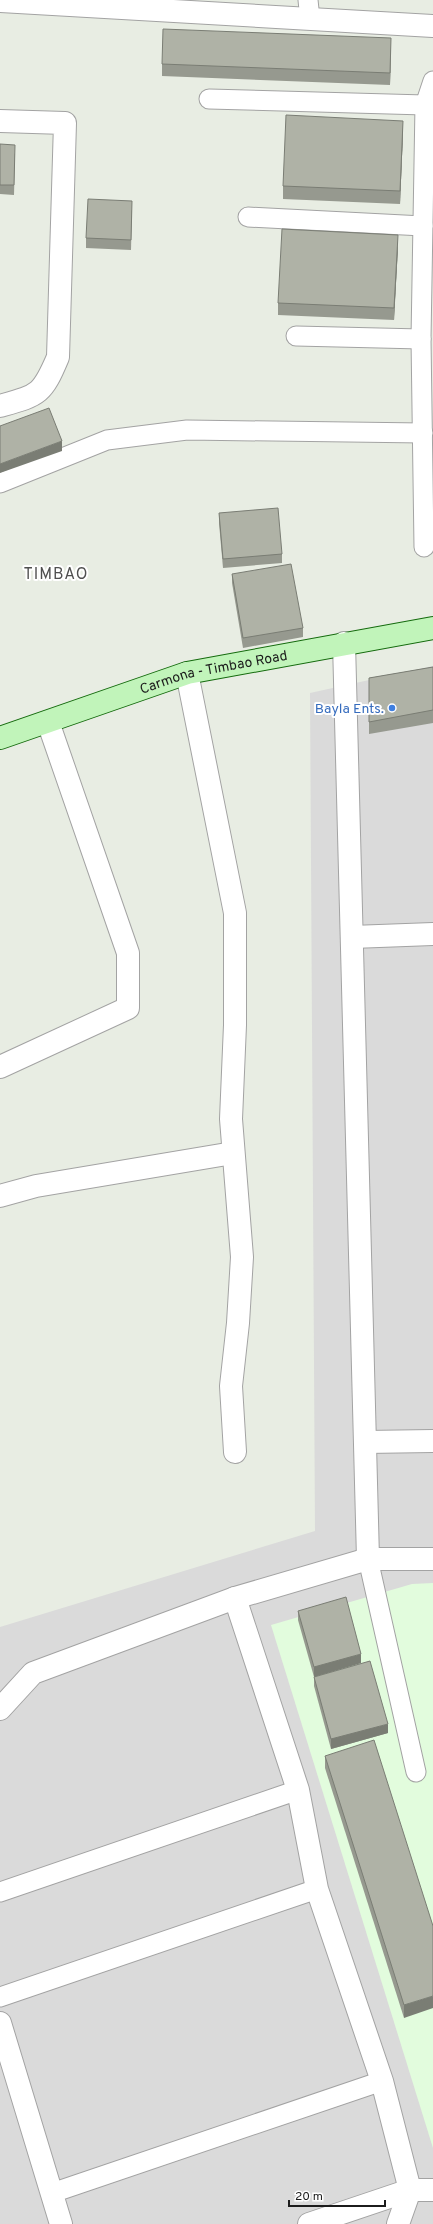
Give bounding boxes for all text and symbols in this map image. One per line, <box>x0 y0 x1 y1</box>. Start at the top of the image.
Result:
district label: TIMBAO <box>24 565 88 585</box>
street label: Carmona - Timbao Road <box>138 648 289 699</box>
place label: Bayla Ents. <box>315 701 384 718</box>
marker: Bayla Ents. <box>387 703 397 713</box>
scale bar <box>289 2182 385 2208</box>
text: 20 m <box>295 2189 323 2205</box>

